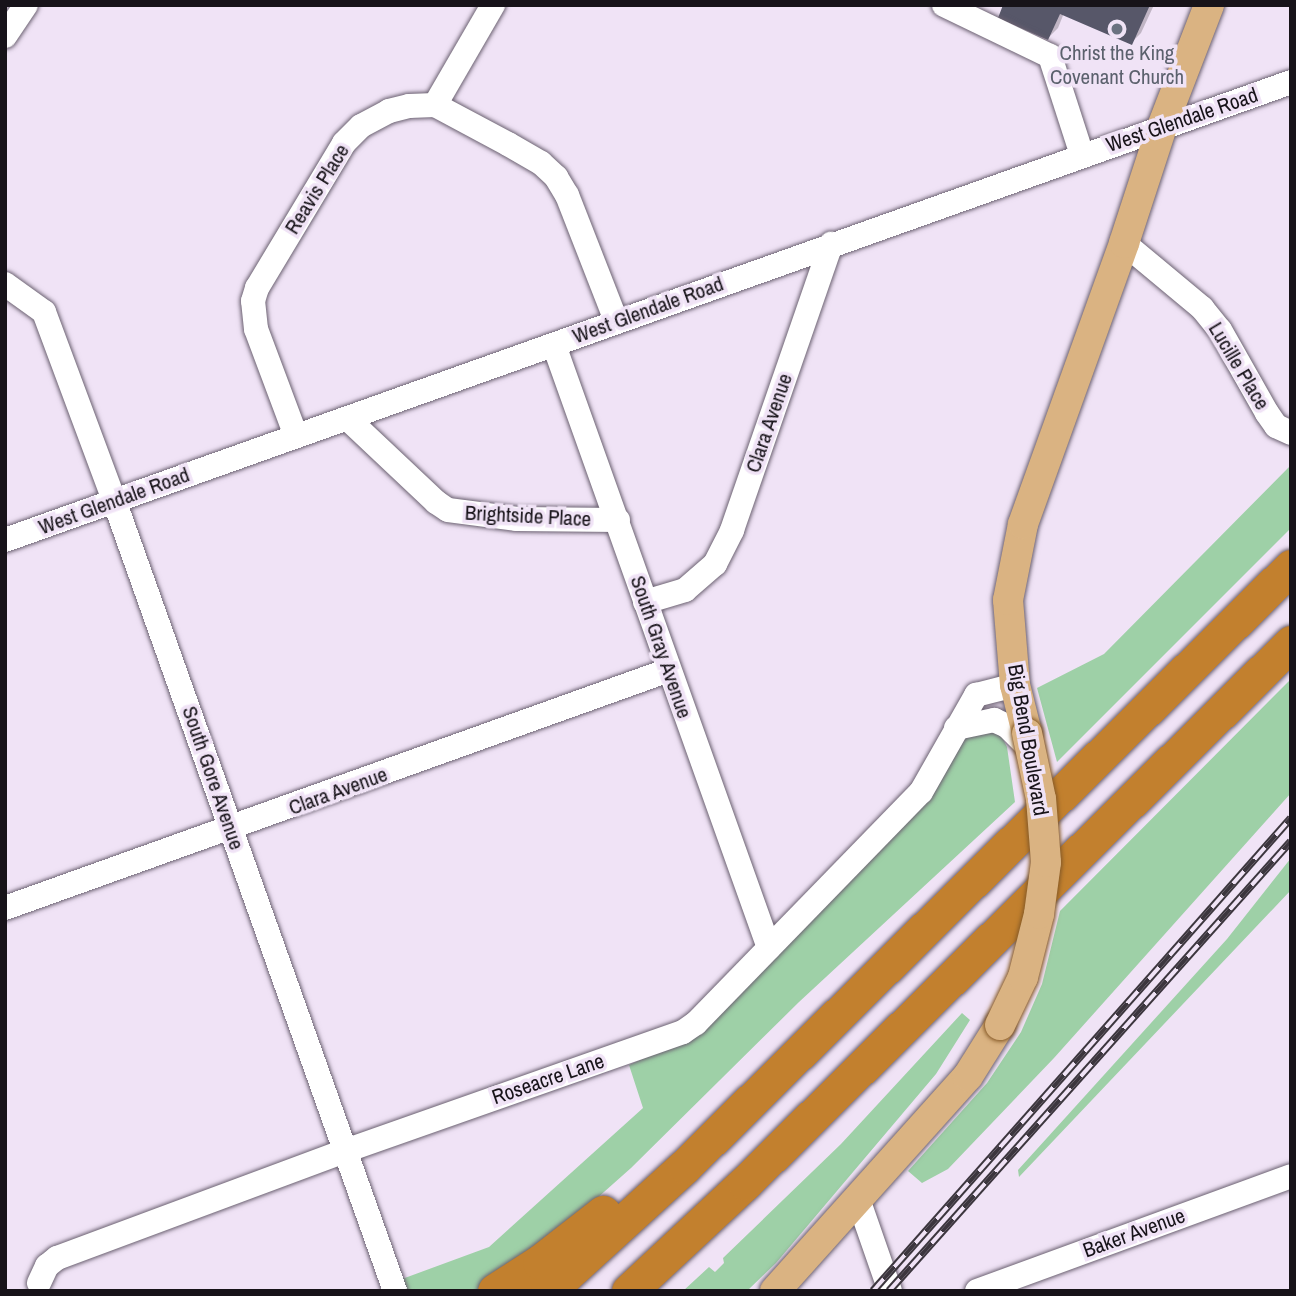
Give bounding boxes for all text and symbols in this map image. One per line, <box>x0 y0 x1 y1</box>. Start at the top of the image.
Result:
marker: Christ the King Covenant Church <box>1109 21 1125 37</box>
place label: Christ the King Covenant Church <box>1050 40 1184 90</box>
street label: West Glendale Road <box>1103 82 1261 158</box>
street label: Reavis Place <box>279 139 355 239</box>
street label: West Glendale Road <box>569 271 727 349</box>
street label: Lucille Place <box>1203 318 1275 414</box>
street label: Clara Avenue <box>740 370 798 476</box>
street label: West Glendale Road <box>35 462 193 540</box>
street label: Brightside Place <box>464 500 592 532</box>
street label: South Gray Avenue <box>625 572 697 722</box>
street label: Big Bend Boulevard <box>1002 662 1054 818</box>
street label: South Gore Avenue <box>177 703 249 853</box>
street label: Clara Avenue <box>285 761 391 821</box>
street label: Roseacre Lane <box>489 1048 607 1110</box>
street label: Baker Avenue <box>1079 1203 1189 1263</box>

